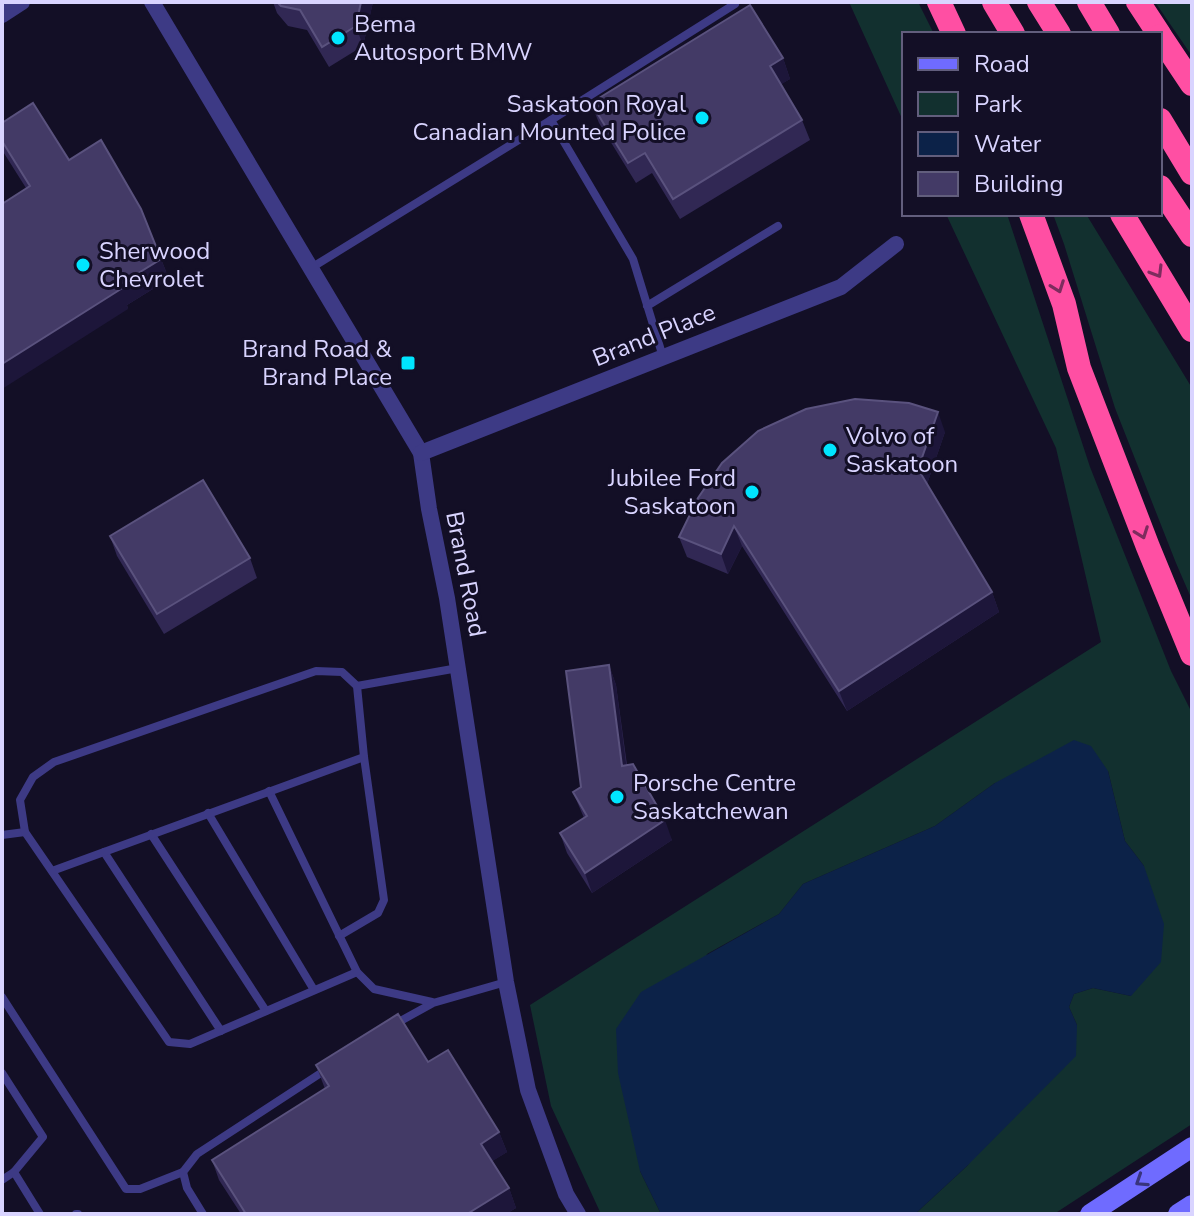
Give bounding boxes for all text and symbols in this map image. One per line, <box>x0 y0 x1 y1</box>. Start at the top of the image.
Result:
place label: Bema Autosport BMW <box>354 8 532 68</box>
marker: Bema Autosport BMW <box>329 29 347 47</box>
legend <box>902 32 1162 216</box>
text: Road <box>974 48 1030 80</box>
place label: Saskatoon Royal Canadian Mounted Police <box>413 88 686 148</box>
text: Park <box>974 88 1023 120</box>
marker: Saskatoon Royal Canadian Mounted Police <box>693 109 711 127</box>
text: Water <box>974 128 1042 160</box>
text: Building <box>974 168 1064 200</box>
place label: Sherwood Chevrolet <box>99 235 210 295</box>
marker: Sherwood Chevrolet <box>74 256 92 274</box>
one-way arrow <box>1147 263 1163 278</box>
one-way arrow <box>1048 279 1065 293</box>
street label: Brand Place <box>588 296 720 374</box>
place label: Brand Road & Brand Place <box>242 333 392 393</box>
marker: Brand Road & Brand Place <box>399 354 417 372</box>
place label: Volvo of Saskatoon <box>845 420 958 480</box>
marker: Volvo of Saskatoon <box>821 441 839 459</box>
place label: Jubilee Ford Saskatoon <box>607 462 736 522</box>
marker: Jubilee Ford Saskatoon <box>743 483 761 501</box>
street label: Brand Road <box>438 509 494 639</box>
one-way arrow <box>1132 525 1149 539</box>
place label: Porsche Centre Saskatchewan <box>633 767 796 827</box>
marker: Porsche Centre Saskatchewan <box>608 788 626 806</box>
one-way arrow <box>1135 1171 1150 1186</box>

